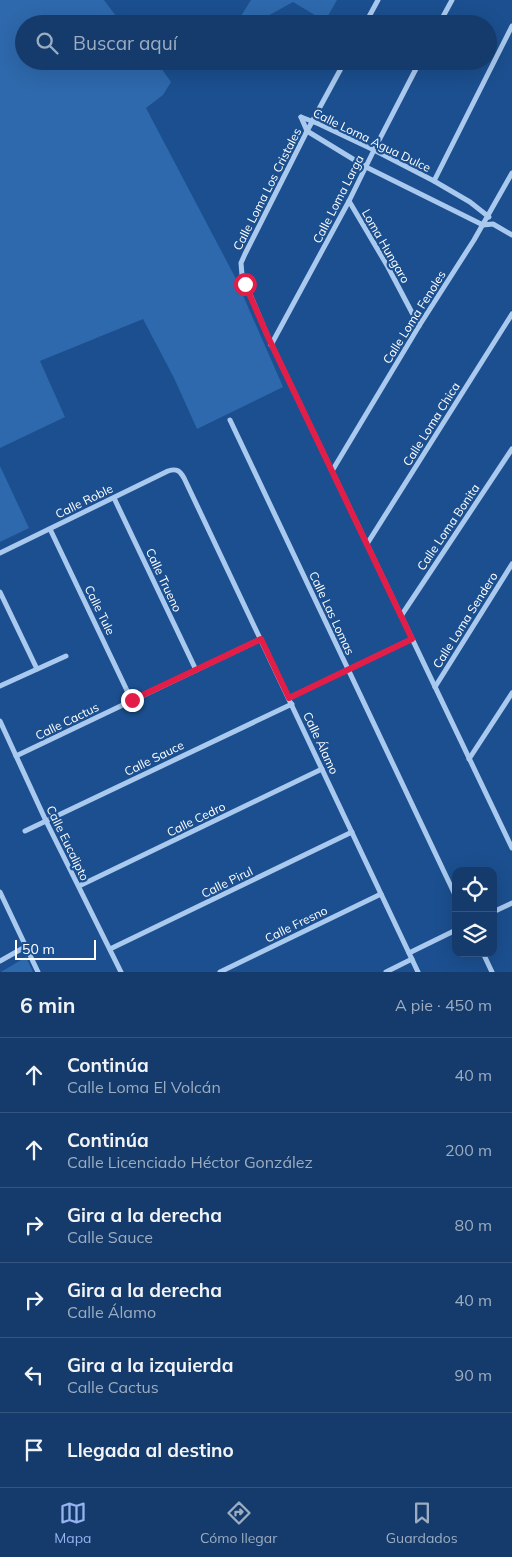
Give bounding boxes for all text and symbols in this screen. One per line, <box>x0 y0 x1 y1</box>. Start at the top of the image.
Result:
search box <box>15 15 497 70</box>
icon: search <box>33 29 61 57</box>
text: Buscar aquí <box>73 31 177 55</box>
street label: Calle Loma Agua Dulce <box>311 105 433 175</box>
street label: Calle Loma Los Cristales <box>230 125 304 253</box>
street label: Calle Loma Larga <box>309 152 367 246</box>
street label: Loma Hungaro <box>359 206 413 286</box>
street label: Calle Loma Fenoles <box>379 268 449 366</box>
route start <box>234 273 257 296</box>
street label: Calle Loma Chica <box>399 379 463 469</box>
street label: Calle Roble <box>53 481 115 521</box>
street label: Calle Loma Bonita <box>414 481 482 573</box>
street label: Calle Trueno <box>143 546 185 614</box>
street label: Calle Las Lomas <box>306 569 358 657</box>
street label: Calle Loma Sendero <box>429 569 501 671</box>
street label: Calle Tule <box>82 583 118 637</box>
route end <box>121 689 144 712</box>
street label: Calle Cactus <box>33 699 101 743</box>
street label: Calle Álamo <box>300 710 342 777</box>
street label: Calle Sauce <box>122 737 186 779</box>
street label: Calle Cedro <box>164 798 228 840</box>
street label: Calle Eucalipto <box>43 803 93 883</box>
street label: Calle Pirul <box>199 863 255 901</box>
map controls <box>452 867 497 957</box>
button: locate <box>452 867 497 912</box>
street label: Calle Fresno <box>262 902 330 946</box>
button: layers <box>452 912 497 957</box>
scale bar <box>15 937 96 960</box>
text: 50 m <box>22 940 55 958</box>
text: 6 min <box>20 992 75 1018</box>
text: A pie · 450 m <box>395 995 492 1015</box>
text: Continúa <box>67 1053 149 1077</box>
icon: ahead <box>20 1061 48 1089</box>
text: 40 m <box>455 1065 492 1085</box>
text: Calle Loma El Volcán <box>67 1077 221 1097</box>
text: Continúa <box>67 1128 149 1152</box>
icon: ahead <box>20 1136 48 1164</box>
text: 200 m <box>445 1140 492 1160</box>
text: Calle Licenciado Héctor González <box>67 1152 313 1172</box>
text: Gira a la derecha <box>67 1203 222 1227</box>
icon: right <box>20 1211 48 1239</box>
text: 80 m <box>455 1215 492 1235</box>
text: Calle Sauce <box>67 1227 153 1247</box>
text: Gira a la derecha <box>67 1278 222 1302</box>
icon: right <box>20 1286 48 1314</box>
text: 40 m <box>455 1290 492 1310</box>
text: Calle Álamo <box>67 1302 156 1322</box>
text: Gira a la izquierda <box>67 1353 233 1377</box>
icon: left <box>20 1361 48 1389</box>
text: 90 m <box>455 1365 492 1385</box>
text: Calle Cactus <box>67 1377 159 1397</box>
icon: arrive <box>20 1436 48 1464</box>
text: Llegada al destino <box>67 1438 234 1462</box>
tab: Mapa <box>54 1499 92 1547</box>
tab: Cómo llegar <box>200 1499 277 1547</box>
tab: Guardados <box>386 1499 458 1547</box>

